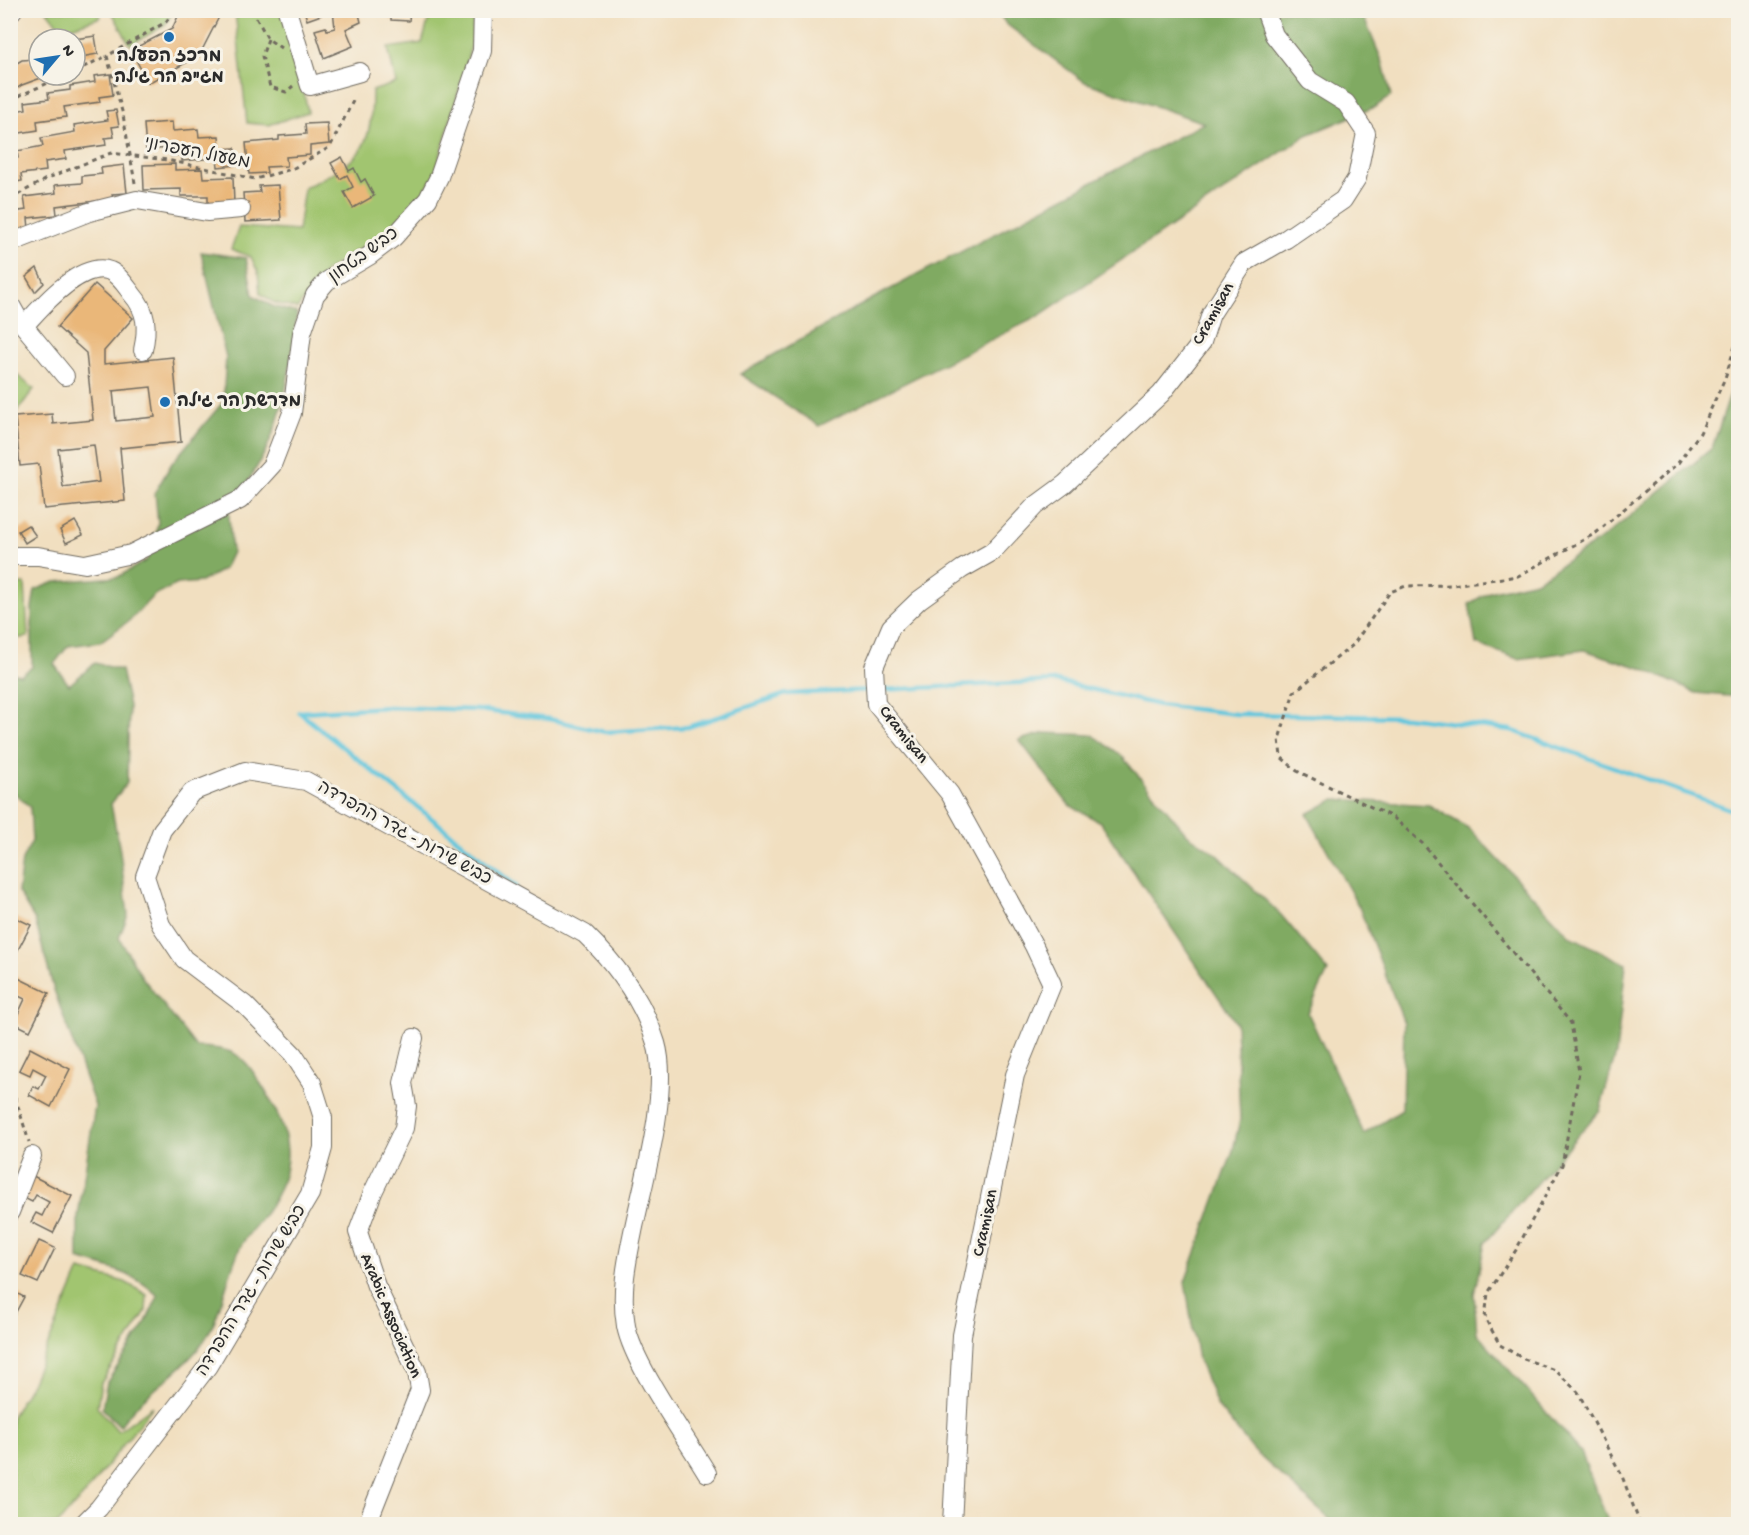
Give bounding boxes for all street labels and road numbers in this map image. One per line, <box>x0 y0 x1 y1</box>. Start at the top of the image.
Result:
street label: משעול העפרוני <box>142 131 252 175</box>
street label: כביש בטחון <box>325 224 403 288</box>
street label: Cramisan <box>1188 279 1240 349</box>
street label: Cramisan <box>873 702 933 768</box>
street label: כביש שירות - גדר ההפרדה <box>313 777 495 891</box>
street label: Cramisan <box>969 1187 1003 1258</box>
street label: כביש שירות - גדר ההפרדה <box>193 1202 311 1380</box>
street label: Arabic Association <box>354 1251 426 1382</box>

